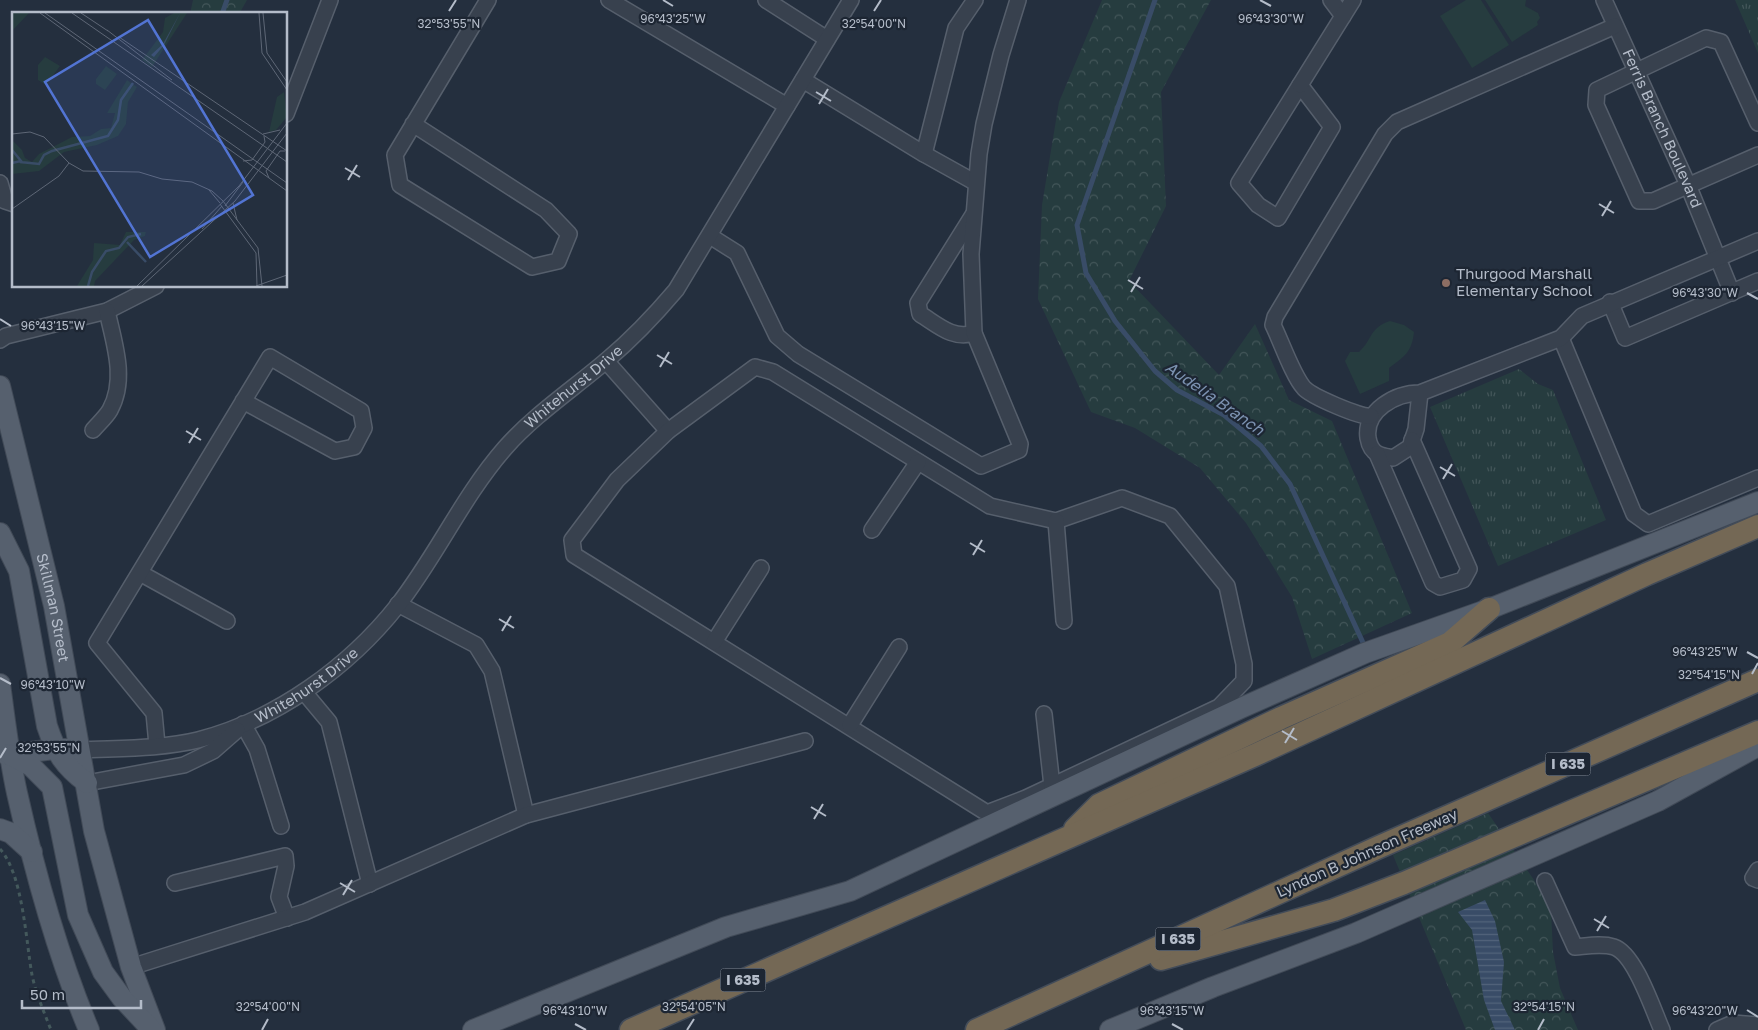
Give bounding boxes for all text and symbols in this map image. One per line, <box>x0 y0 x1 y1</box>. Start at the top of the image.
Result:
text: 96°43'25"W <box>640 11 706 26</box>
text: 96°43'30"W <box>1238 11 1304 26</box>
inset map <box>12 12 288 288</box>
text: 32°53'55"N <box>417 16 481 31</box>
text: 32°54'00"N <box>842 16 906 31</box>
street label: Ferris Branch Boulevard <box>1619 46 1706 210</box>
place label: Thurgood Marshall Elementary School <box>1456 264 1592 299</box>
marker: Thurgood Marshall Elementary School <box>1440 277 1452 289</box>
text: 96°43'30"W <box>1672 285 1738 300</box>
text: 96°43'15"W <box>21 318 86 333</box>
street label: Whitehurst Drive <box>520 341 626 432</box>
water label: Audelia Branch <box>1162 357 1269 440</box>
street label: Skillman Street <box>33 551 74 663</box>
street label: Whitehurst Drive <box>251 643 361 726</box>
text: 96°43'25"W <box>1672 644 1738 659</box>
text: 32°54'15"N <box>1678 667 1740 682</box>
text: 96°43'10"W <box>21 677 86 692</box>
text: 32°53'55"N <box>17 740 81 755</box>
road number: I 635 <box>1546 752 1590 776</box>
street label: Lyndon B Johnson Freeway <box>1273 804 1460 900</box>
road number: I 635 <box>1156 928 1200 951</box>
road number: I 635 <box>720 968 766 992</box>
scale bar <box>22 978 141 1010</box>
text: 50 m <box>30 985 65 1003</box>
text: 32°54'00"N <box>236 999 300 1014</box>
text: 32°54'05"N <box>662 999 726 1014</box>
text: 32°54'15"N <box>1513 999 1575 1014</box>
text: 96°43'10"W <box>543 1003 608 1018</box>
text: 96°43'15"W <box>1140 1003 1205 1018</box>
text: 96°43'20"W <box>1672 1003 1738 1018</box>

